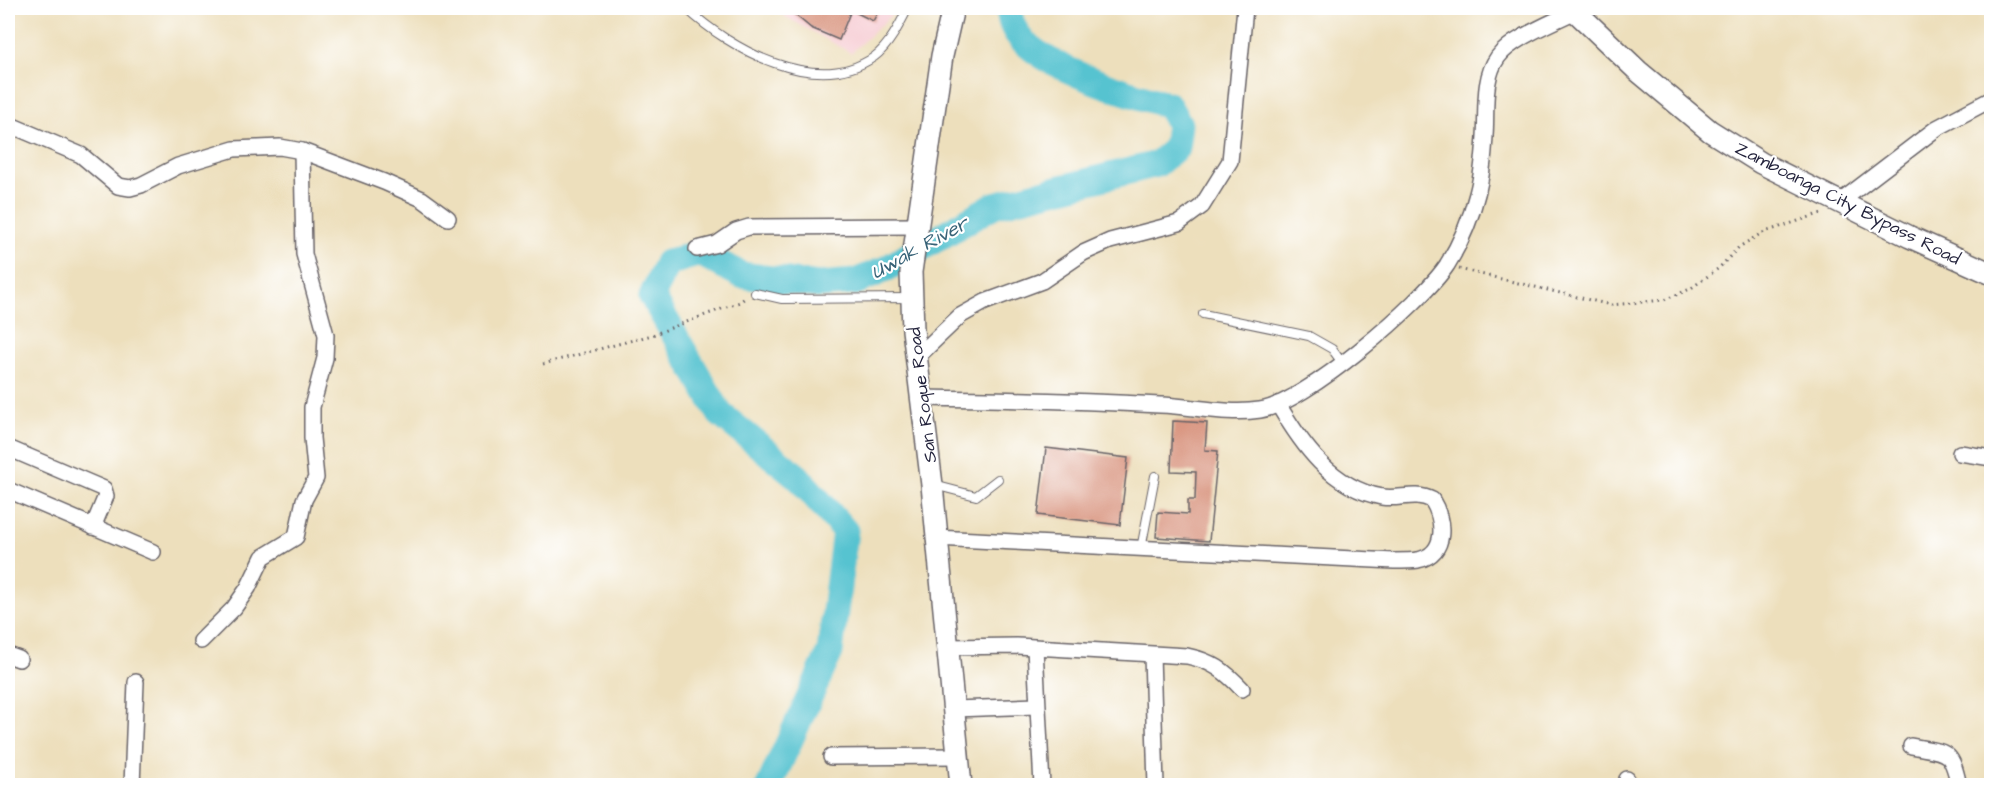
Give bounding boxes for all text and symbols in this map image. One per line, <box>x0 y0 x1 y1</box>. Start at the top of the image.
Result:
street label: Zamboanga City Bypass Road <box>1730 136 1965 272</box>
water label: Uwak River <box>866 209 975 286</box>
street label: San Roque Road <box>902 326 943 464</box>

